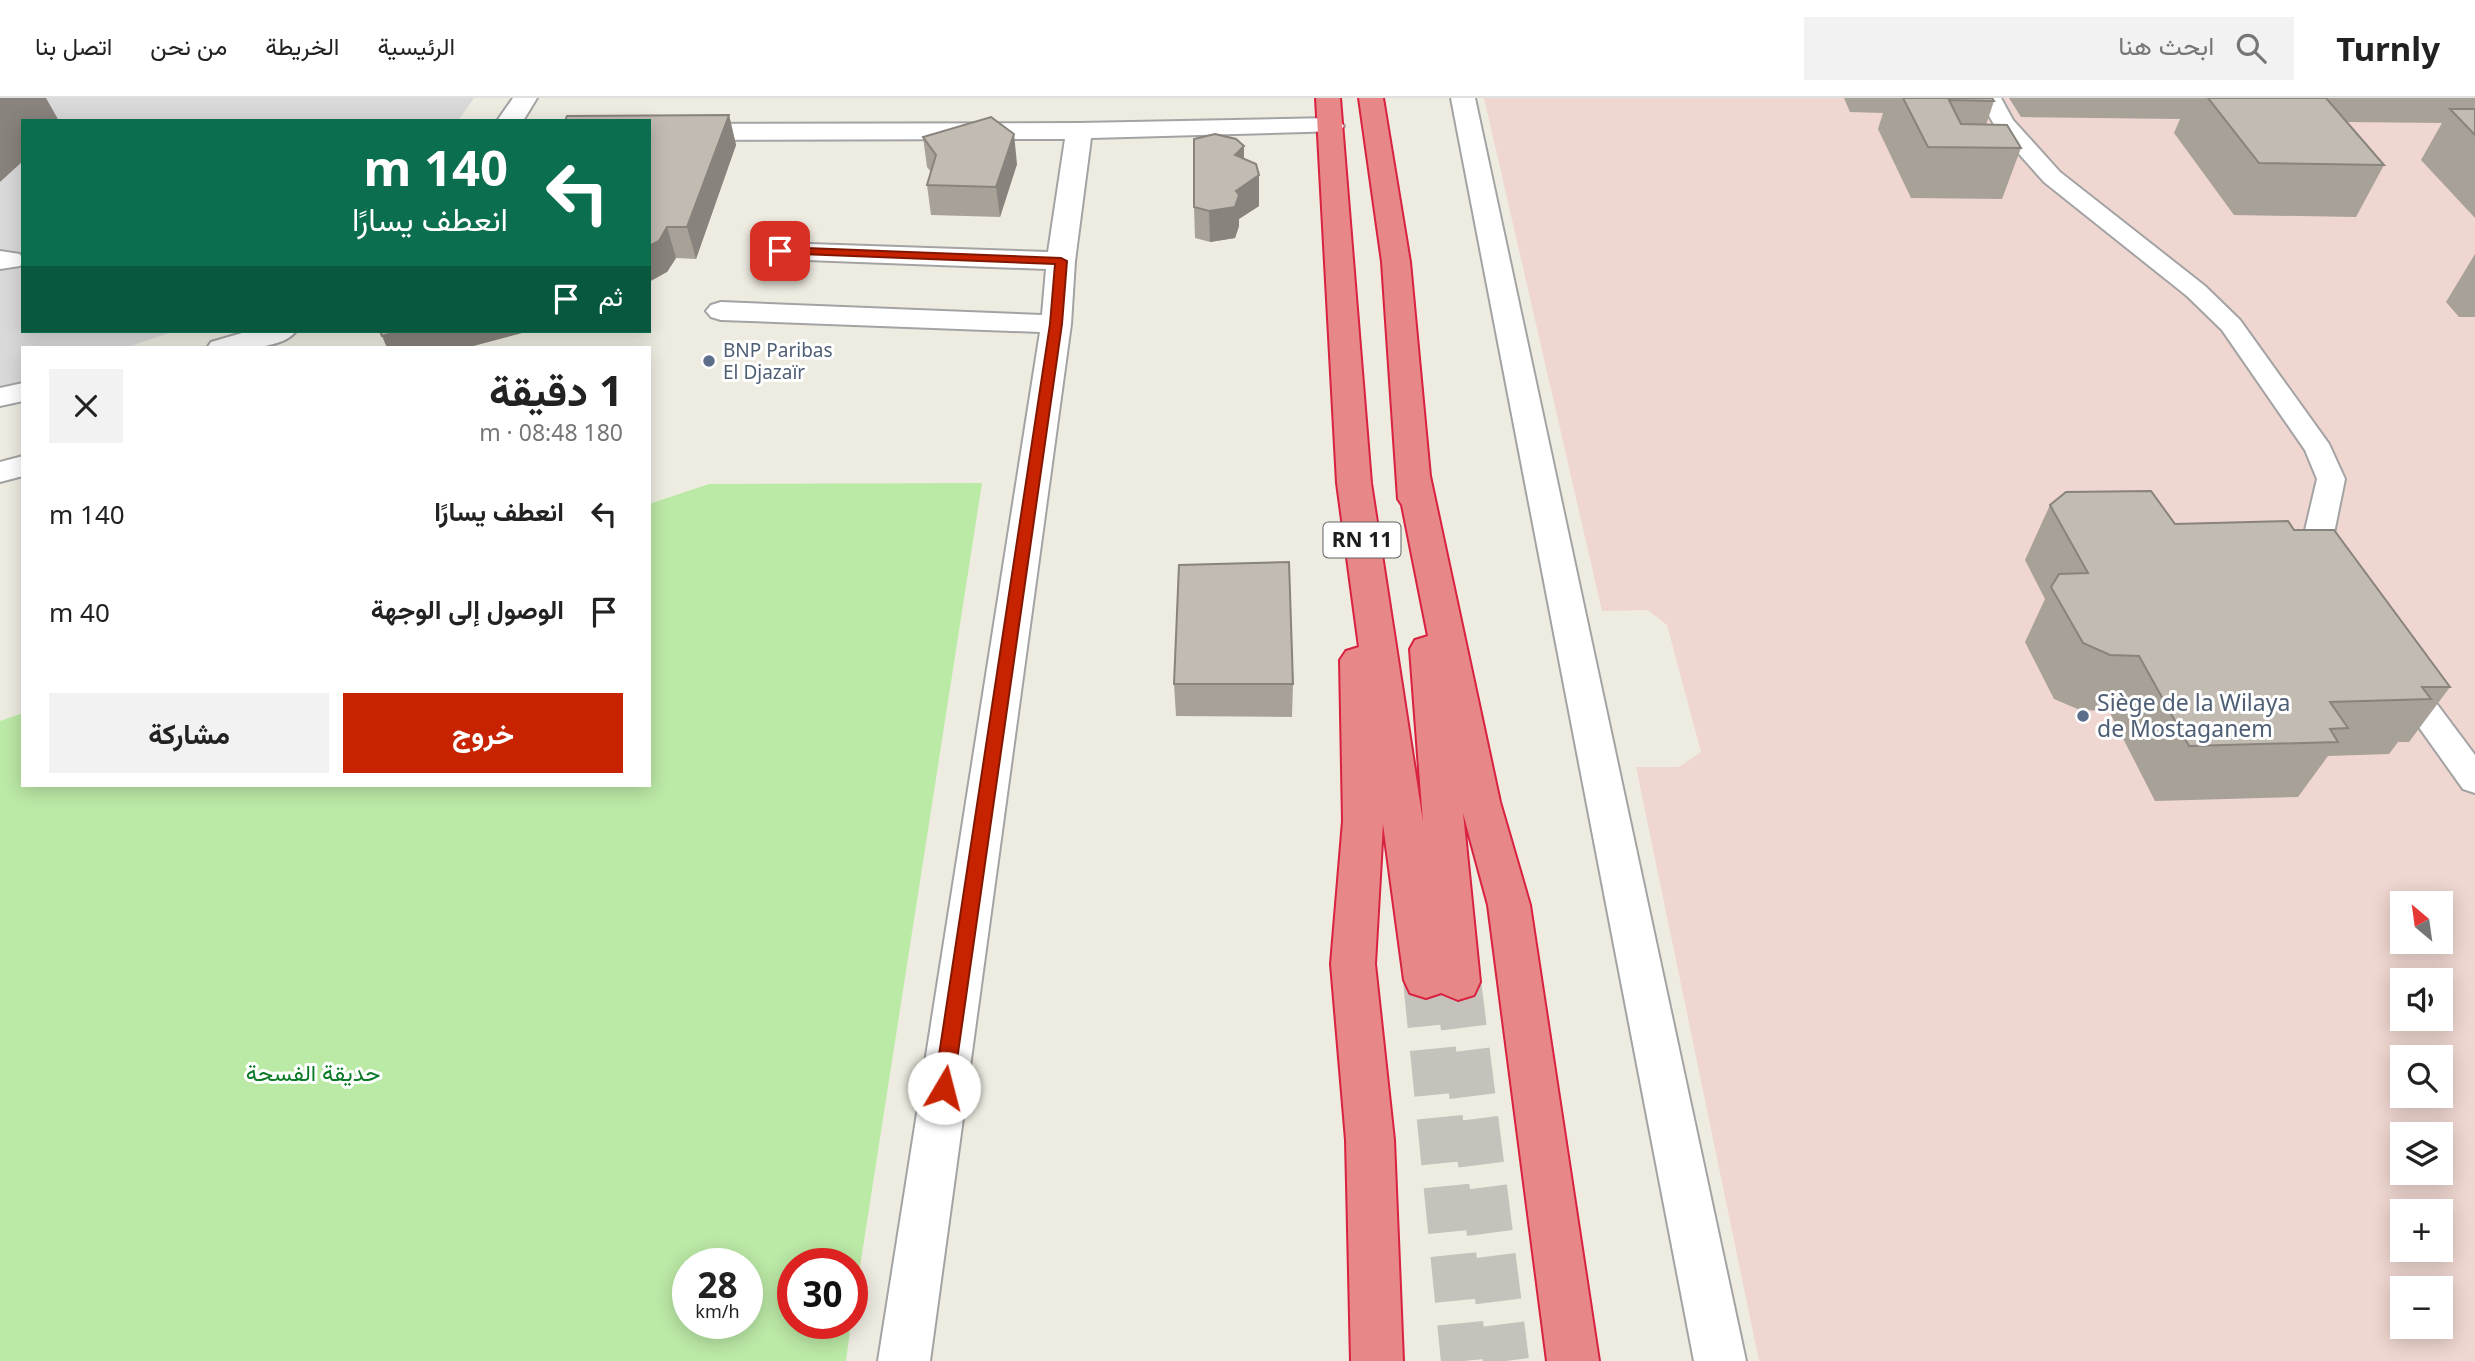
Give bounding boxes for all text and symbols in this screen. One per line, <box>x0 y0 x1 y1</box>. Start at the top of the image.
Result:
search box <box>1804 17 2294 80</box>
text: Turnly <box>2336 26 2440 71</box>
text: ابحث هنا <box>2118 27 2214 63</box>
text: اتصل بنا <box>35 29 112 62</box>
text: من نحن <box>150 29 227 62</box>
text: الخريطة <box>265 29 339 62</box>
text: الرئيسية <box>377 29 455 62</box>
icon: search <box>2232 29 2270 67</box>
text: 140 m <box>363 134 508 200</box>
icon: left <box>532 147 623 238</box>
text: انعطف يسارًا <box>352 197 508 240</box>
pin <box>750 221 810 281</box>
icon: arrive <box>761 232 799 270</box>
text: ثم <box>599 278 623 314</box>
icon: arrive <box>547 280 585 318</box>
place label: BNP Paribas El Djazaïr <box>723 337 833 385</box>
marker: BNP Paribas El Djazaïr <box>701 353 717 369</box>
text: 1 دقيقة <box>489 361 623 418</box>
button: close <box>49 369 123 443</box>
text: 180 m · 08:48 <box>479 416 623 448</box>
text: انعطف يسارًا <box>434 493 564 529</box>
icon: left <box>585 495 623 533</box>
text: 140 m <box>49 496 125 532</box>
road number: RN 11 <box>1324 522 1400 558</box>
text: الوصول إلى الوجهة <box>371 591 564 627</box>
icon: arrive <box>585 593 623 631</box>
text: 40 m <box>49 594 110 630</box>
place label: Siège de la Wilaya de Mostaganem <box>2097 686 2290 744</box>
button: مشاركة <box>49 693 329 773</box>
button: خروج <box>343 693 623 773</box>
marker: Siège de la Wilaya de Mostaganem <box>2075 708 2091 724</box>
north arrow <box>2390 891 2454 954</box>
map controls <box>2390 891 2453 1339</box>
button: sound <box>2390 968 2453 1031</box>
button: search <box>2390 1045 2453 1108</box>
position arrow <box>907 1051 981 1125</box>
park label: حديقة الفسحة <box>246 1056 380 1088</box>
button: layers <box>2390 1122 2453 1185</box>
button: + <box>2390 1199 2453 1262</box>
speed limit sign: 30 <box>777 1248 868 1339</box>
text: 28 <box>697 1261 738 1308</box>
button: − <box>2390 1276 2453 1339</box>
text: km/h <box>695 1299 740 1323</box>

